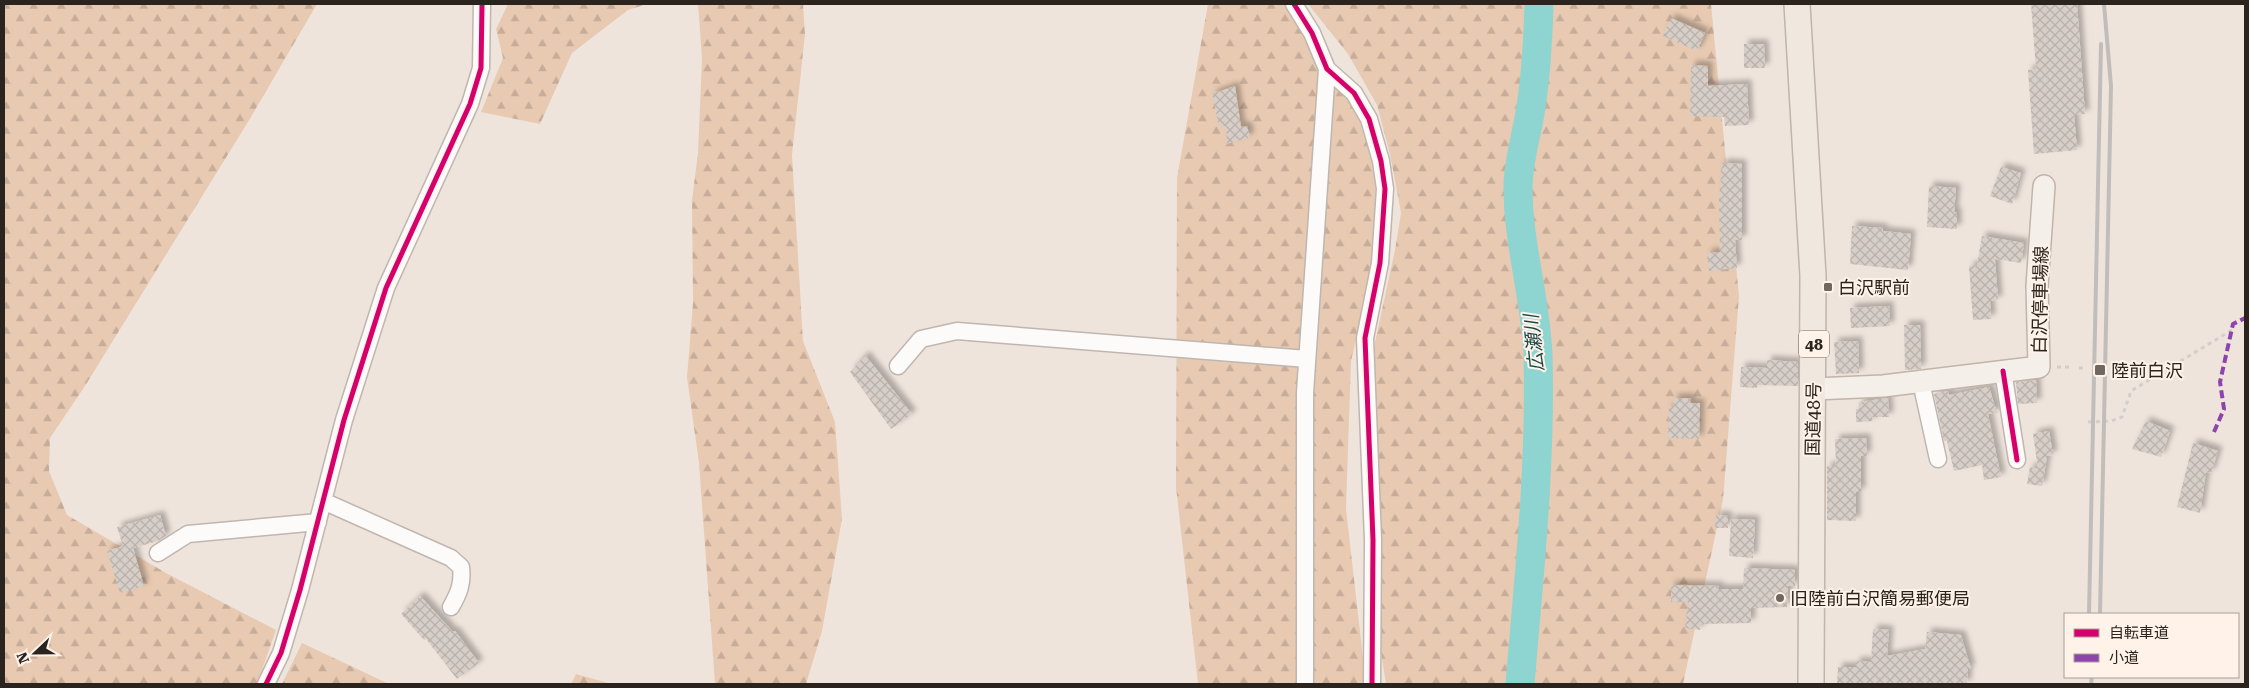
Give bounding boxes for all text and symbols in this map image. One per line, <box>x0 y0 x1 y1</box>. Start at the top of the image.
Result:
street label: 白沢停車場線 <box>2029 246 2051 354</box>
place label: 白沢駅前 <box>1838 277 1910 298</box>
marker: 白沢駅前 <box>1822 281 1834 293</box>
water label: 広瀬川 <box>1519 311 1548 373</box>
road number: 48 <box>1799 330 1829 358</box>
place label: 陸前白沢 <box>2111 360 2183 381</box>
marker: 陸前白沢 <box>2093 363 2107 377</box>
street label: 国道48号 <box>1802 382 1824 456</box>
place label: 旧陸前白沢簡易郵便局 <box>1790 588 1970 609</box>
marker: 旧陸前白沢簡易郵便局 <box>1774 592 1786 604</box>
legend <box>2064 613 2239 678</box>
text: 自転車道 <box>2109 624 2169 642</box>
north arrow <box>10 628 60 678</box>
text: 小道 <box>2109 649 2139 667</box>
text: N <box>13 650 32 666</box>

